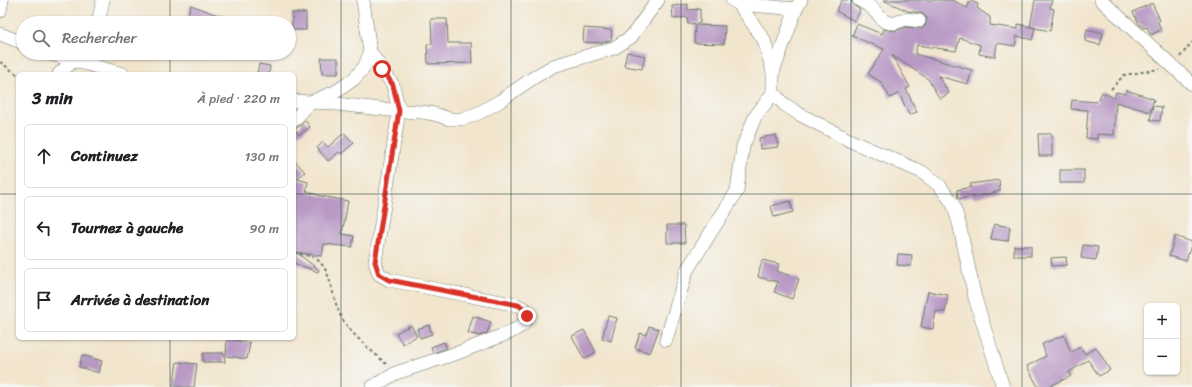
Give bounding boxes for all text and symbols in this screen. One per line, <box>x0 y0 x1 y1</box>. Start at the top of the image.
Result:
search box <box>16 16 296 60</box>
text: Rechercher <box>62 25 137 51</box>
icon: search <box>30 27 52 49</box>
route start <box>373 60 391 78</box>
text: 3 min <box>32 83 73 113</box>
text: À pied · 220 m <box>197 87 280 110</box>
text: Continuez <box>71 143 138 169</box>
icon: ahead <box>33 145 55 167</box>
text: 130 m <box>245 145 279 168</box>
text: Tournez à gauche <box>71 215 183 241</box>
icon: left <box>33 217 55 239</box>
text: 90 m <box>249 217 279 240</box>
text: Arrivée à destination <box>71 287 209 313</box>
icon: arrive <box>33 289 55 311</box>
map controls <box>1144 303 1180 375</box>
button: + <box>1144 303 1180 339</box>
route end <box>518 307 536 325</box>
button: − <box>1144 339 1180 375</box>

